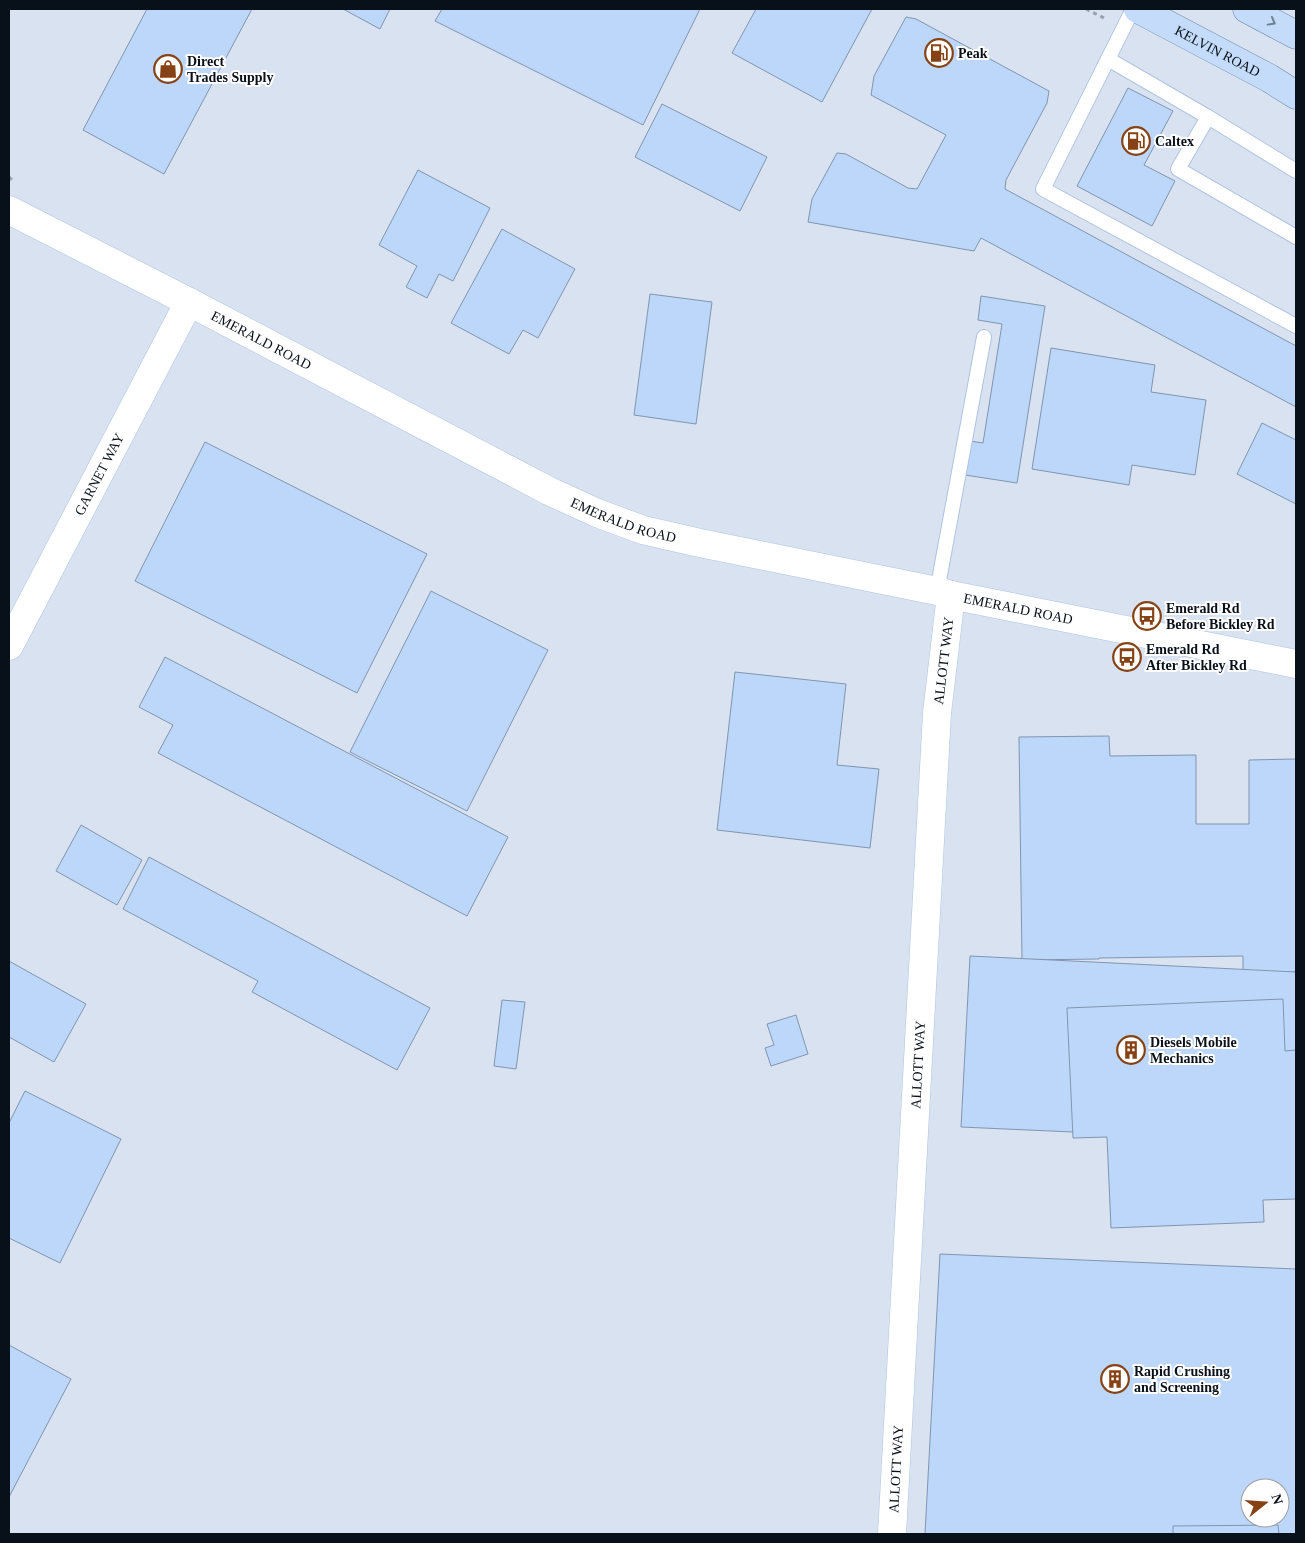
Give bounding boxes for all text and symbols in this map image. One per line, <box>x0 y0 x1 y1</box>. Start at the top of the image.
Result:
one-way arrow <box>1267 16 1276 26</box>
street label: KELVIN ROAD <box>1173 22 1263 80</box>
fuel station icon: Peak <box>924 38 954 68</box>
place label: Peak <box>958 46 988 61</box>
shop icon: Direct Trades Supply <box>153 54 183 84</box>
place label: Direct Trades Supply <box>187 54 274 85</box>
fuel station icon: Caltex <box>1121 126 1151 156</box>
place label: Caltex <box>1155 134 1194 149</box>
street label: EMERALD ROAD <box>209 308 314 372</box>
street label: GARNET WAY <box>71 431 127 518</box>
street label: EMERALD ROAD <box>568 495 678 545</box>
street label: EMERALD ROAD <box>962 590 1074 627</box>
bus stop icon: Emerald Rd Before Bickley Rd <box>1132 601 1162 631</box>
place label: Emerald Rd Before Bickley Rd <box>1166 601 1275 632</box>
street label: ALLOTT WAY <box>931 616 956 705</box>
bus stop icon: Emerald Rd After Bickley Rd <box>1112 642 1142 672</box>
place label: Emerald Rd After Bickley Rd <box>1146 642 1247 673</box>
street label: ALLOTT WAY <box>908 1020 928 1109</box>
building icon: Diesels Mobile Mechanics <box>1116 1035 1146 1065</box>
place label: Diesels Mobile Mechanics <box>1150 1035 1237 1066</box>
building icon: Rapid Crushing and Screening <box>1100 1364 1130 1394</box>
place label: Rapid Crushing and Screening <box>1134 1364 1230 1395</box>
street label: ALLOTT WAY <box>886 1425 905 1514</box>
north arrow <box>1240 1478 1290 1528</box>
text: N <box>1268 1492 1286 1506</box>

